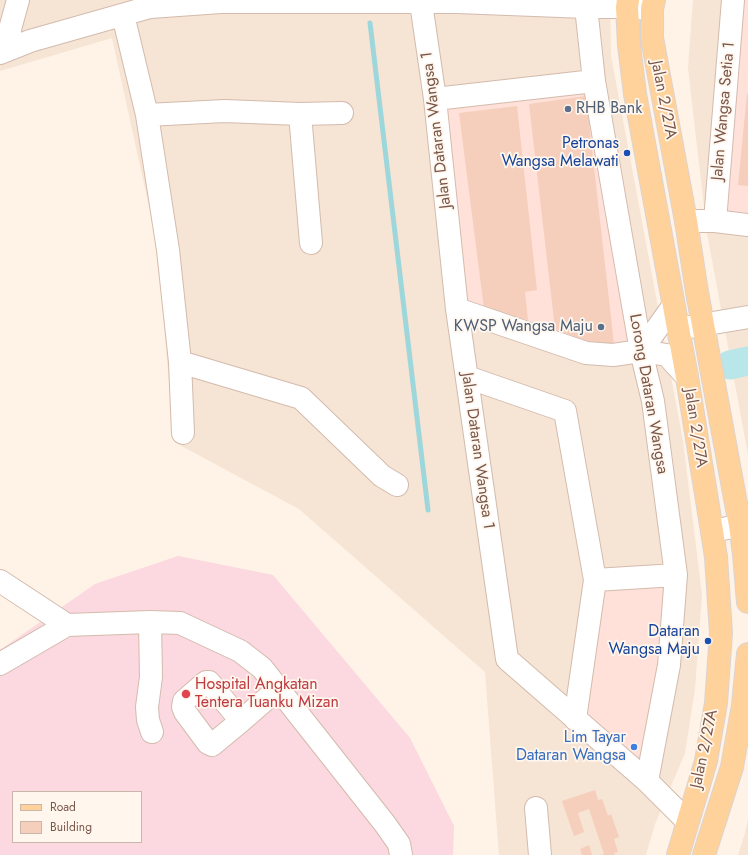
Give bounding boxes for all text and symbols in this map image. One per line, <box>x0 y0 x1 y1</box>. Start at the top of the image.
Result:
street label: Jalan Wangsa Setia 1 <box>708 41 740 181</box>
street label: Jalan Dataran Wangsa 1 <box>418 50 456 210</box>
street label: Jalan 2/27A <box>646 59 680 141</box>
place label: RHB Bank <box>576 99 642 119</box>
marker: RHB Bank <box>563 104 573 114</box>
place label: Petronas Wangsa Melawati <box>502 134 619 172</box>
marker: Petronas Wangsa Melawati <box>622 148 632 158</box>
street label: Lorong Dataran Wangsa <box>624 312 672 476</box>
place label: KWSP Wangsa Maju <box>454 317 593 337</box>
marker: KWSP Wangsa Maju <box>596 322 606 332</box>
street label: Jalan Dataran Wangsa 1 <box>456 371 498 531</box>
street label: Jalan 2/27A <box>679 387 711 469</box>
place label: Dataran Wangsa Maju <box>609 622 700 660</box>
marker: Dataran Wangsa Maju <box>703 636 713 646</box>
place label: Hospital Angkatan Tentera Tuanku Mizan <box>195 675 339 713</box>
marker: Hospital Angkatan Tentera Tuanku Mizan <box>180 688 192 700</box>
street label: Jalan 2/27A <box>687 708 723 790</box>
place label: Lim Tayar Dataran Wangsa <box>516 728 626 766</box>
marker: Lim Tayar Dataran Wangsa <box>629 742 639 752</box>
legend <box>12 791 142 843</box>
text: Road <box>50 798 76 816</box>
text: Building <box>50 818 92 836</box>

